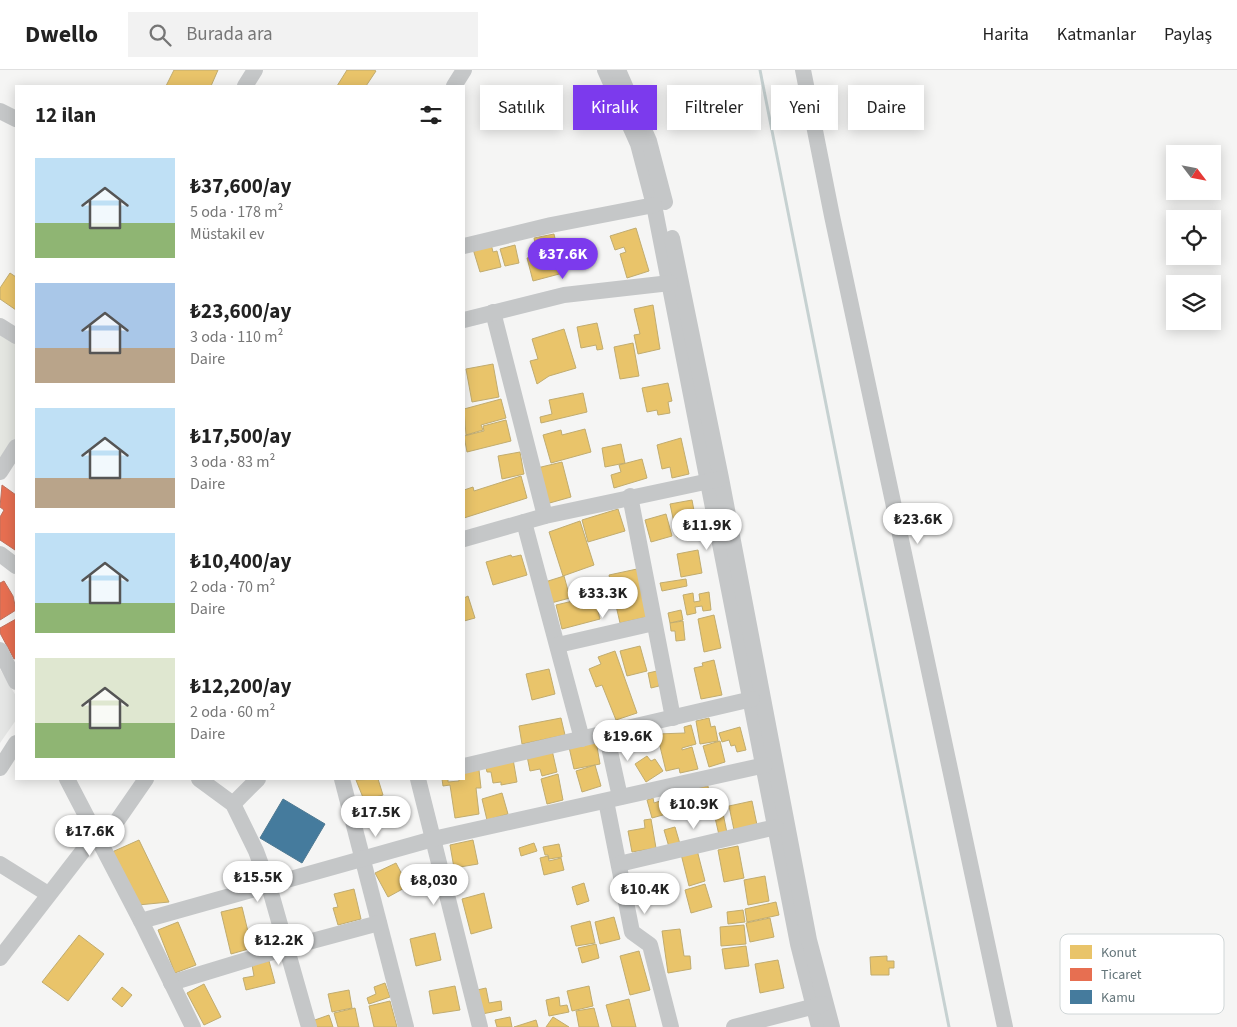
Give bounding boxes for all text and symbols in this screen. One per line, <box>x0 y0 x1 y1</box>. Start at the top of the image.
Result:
search box <box>128 12 478 57</box>
text: Dwello <box>25 17 98 52</box>
icon: search <box>146 21 174 49</box>
text: Burada ara <box>186 21 273 48</box>
text: Harita <box>983 22 1029 47</box>
text: Katmanlar <box>1057 22 1136 47</box>
text: Paylaş <box>1164 22 1212 47</box>
chip: Satılık <box>480 85 563 130</box>
chip: Kiralık <box>573 85 657 130</box>
chip: Filtreler <box>667 85 761 130</box>
chip: Yeni <box>771 85 838 130</box>
chip: Daire <box>848 85 924 130</box>
text: 12 ilan <box>35 100 96 130</box>
icon: filters <box>417 101 445 129</box>
north arrow <box>1166 145 1221 200</box>
map controls <box>1166 145 1221 330</box>
text: ₺37,600/ay <box>190 171 291 201</box>
icon: home <box>75 178 135 238</box>
text: 5 oda · 178 m² <box>190 201 283 223</box>
button: locate <box>1166 210 1221 265</box>
text: Müstakil ev <box>190 223 264 245</box>
pin: ₺37.6K <box>522 238 604 280</box>
text: ₺37.6K <box>539 243 587 265</box>
button: layers <box>1166 275 1221 330</box>
text: ₺23,600/ay <box>190 296 291 326</box>
icon: home <box>75 303 135 363</box>
text: 3 oda · 110 m² <box>190 326 283 348</box>
text: Daire <box>190 348 225 370</box>
text: ₺17,500/ay <box>190 421 291 451</box>
icon: home <box>75 428 135 488</box>
text: 3 oda · 83 m² <box>190 451 275 473</box>
text: Daire <box>190 473 225 495</box>
pin: ₺23.6K <box>877 502 959 545</box>
pin: ₺11.9K <box>666 508 748 551</box>
text: ₺23.6K <box>894 508 942 530</box>
text: ₺11.9K <box>683 514 731 536</box>
text: ₺10,400/ay <box>190 546 291 576</box>
icon: home <box>75 553 135 613</box>
text: 2 oda · 70 m² <box>190 576 275 598</box>
pin: ₺33.3K <box>562 576 644 619</box>
text: ₺33.3K <box>579 582 627 604</box>
text: Daire <box>190 598 225 620</box>
text: ₺12,200/ay <box>190 671 291 701</box>
icon: home <box>75 678 135 738</box>
text: 2 oda · 60 m² <box>190 701 275 723</box>
pin: ₺19.6K <box>587 720 669 762</box>
text: Daire <box>190 723 225 745</box>
text: ₺19.6K <box>604 725 652 747</box>
pin: ₺10.9K <box>653 788 735 830</box>
text: ₺10.9K <box>670 793 718 815</box>
pin: ₺17.5K <box>335 796 417 838</box>
text: ₺17.5K <box>352 801 400 823</box>
pin: ₺17.6K <box>49 814 131 857</box>
text: ₺17.6K <box>66 820 114 842</box>
pin: ₺15.5K <box>217 860 299 903</box>
pin: ₺8,030 <box>393 864 475 906</box>
text: ₺15.5K <box>234 866 282 888</box>
text: ₺8,030 <box>410 869 458 891</box>
pin: ₺10.4K <box>604 872 686 915</box>
text: ₺10.4K <box>621 878 669 900</box>
pin: ₺12.2K <box>238 924 320 966</box>
text: ₺12.2K <box>255 929 303 951</box>
legend <box>1060 934 1224 1014</box>
text: Konut <box>1101 943 1137 963</box>
text: Ticaret <box>1101 965 1142 985</box>
text: Kamu <box>1101 988 1135 1008</box>

